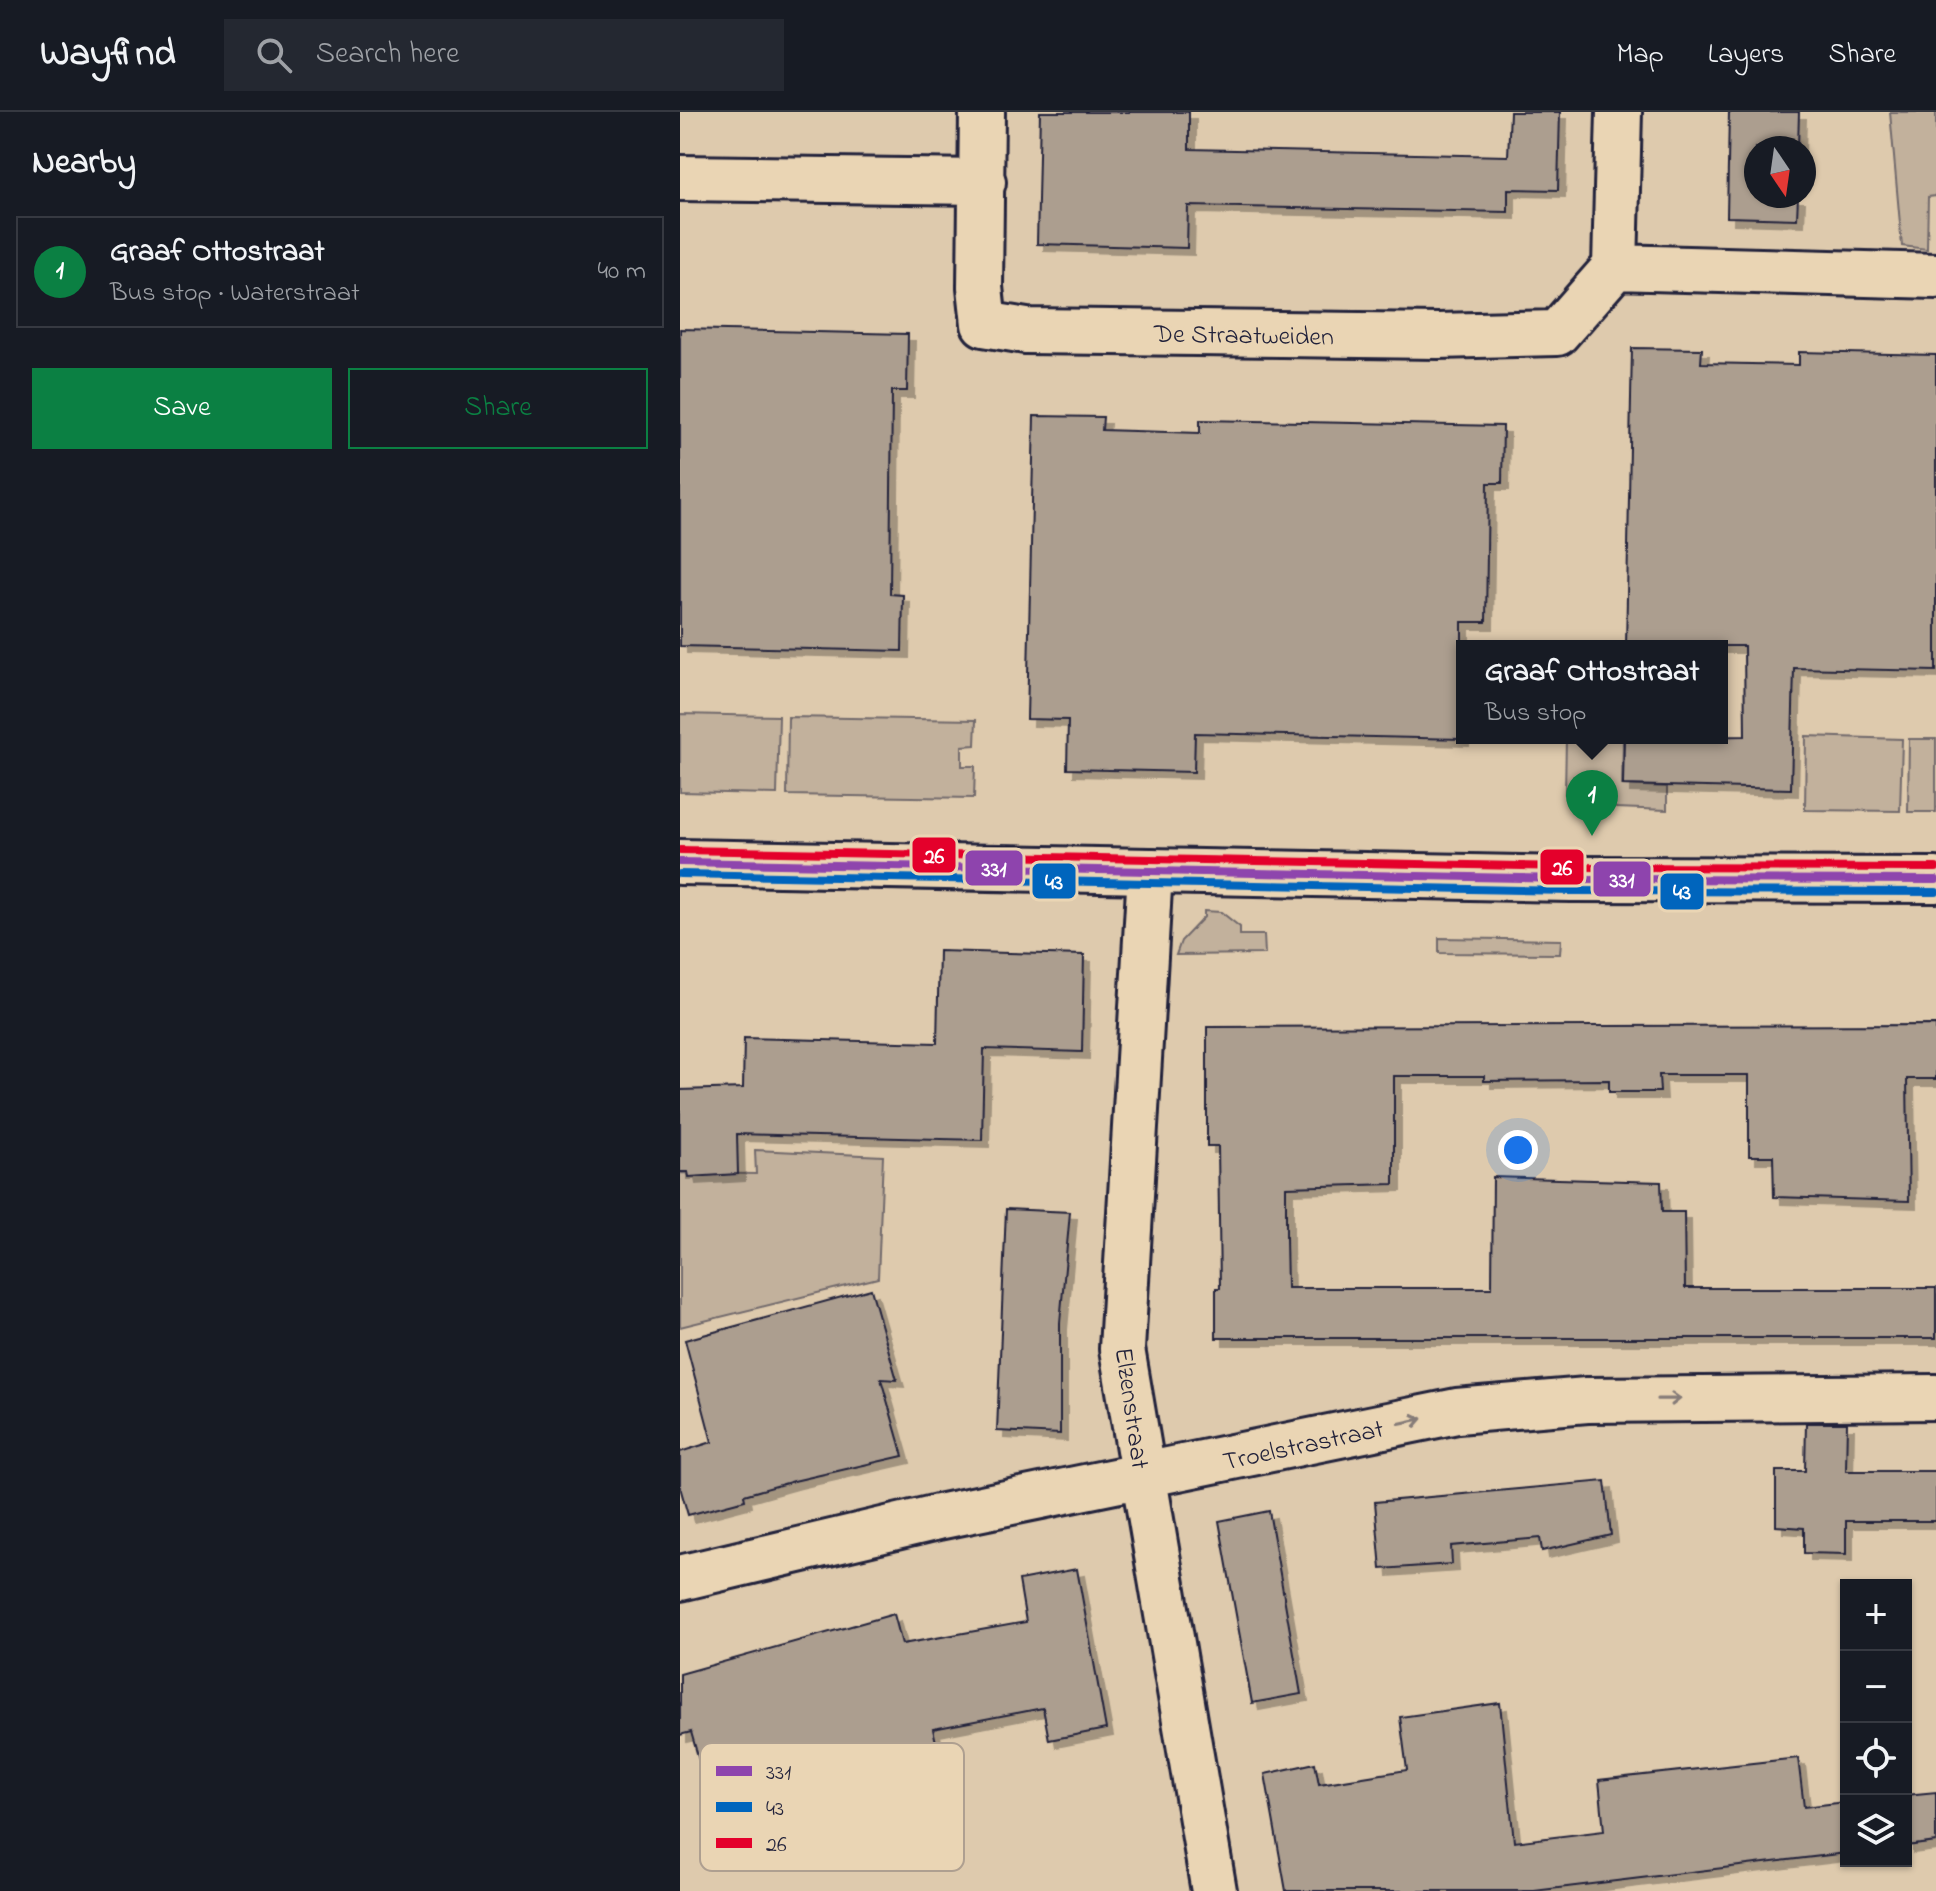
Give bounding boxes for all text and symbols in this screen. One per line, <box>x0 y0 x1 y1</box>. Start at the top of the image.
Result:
search box <box>224 19 784 91</box>
text: Wayfind <box>40 27 176 83</box>
icon: search <box>252 33 296 77</box>
text: Search here <box>316 33 459 77</box>
text: Map <box>1616 35 1664 76</box>
text: Layers <box>1708 35 1784 76</box>
text: Share <box>1828 35 1896 76</box>
north arrow <box>1744 136 1816 208</box>
text: Nearby <box>32 139 136 189</box>
text: Graaf Ottostraat <box>110 231 325 275</box>
text: 1 <box>56 253 64 291</box>
text: 40 m <box>597 253 646 291</box>
text: Bus stop · Waterstraat <box>110 275 360 313</box>
street label: De Straatweiden <box>1153 316 1334 358</box>
button: Save <box>32 368 332 449</box>
button: Share <box>348 368 648 449</box>
popup <box>1456 640 1728 744</box>
text: Graaf Ottostraat <box>1485 651 1699 695</box>
text: Bus stop <box>1485 695 1586 733</box>
pin: 1 <box>1566 770 1618 836</box>
line badge: 26 <box>911 836 957 874</box>
text: 26 <box>923 842 945 874</box>
line badge: 26 <box>1539 848 1585 886</box>
line badge: 331 <box>964 849 1024 887</box>
text: 26 <box>1551 854 1573 886</box>
text: 331 <box>980 855 1007 887</box>
line badge: 331 <box>1592 860 1652 898</box>
line badge: 43 <box>1031 862 1077 900</box>
text: 331 <box>1608 866 1635 898</box>
text: 43 <box>1045 868 1063 900</box>
line badge: 43 <box>1659 872 1705 911</box>
text: 43 <box>1673 878 1691 910</box>
your location <box>1498 1130 1538 1170</box>
street label: Elzenstraat <box>1103 1345 1157 1472</box>
one-way arrow <box>1655 1391 1682 1406</box>
street label: Troelstrastraat <box>1220 1411 1388 1483</box>
one-way arrow <box>1397 1413 1423 1428</box>
map controls <box>1840 1579 1912 1867</box>
button: + <box>1840 1579 1912 1651</box>
button: − <box>1840 1651 1912 1723</box>
button: locate <box>1840 1723 1912 1795</box>
legend <box>700 1743 964 1871</box>
text: 331 <box>766 1758 791 1790</box>
text: 43 <box>766 1794 784 1826</box>
button: layers <box>1840 1795 1912 1867</box>
text: 26 <box>766 1830 787 1862</box>

